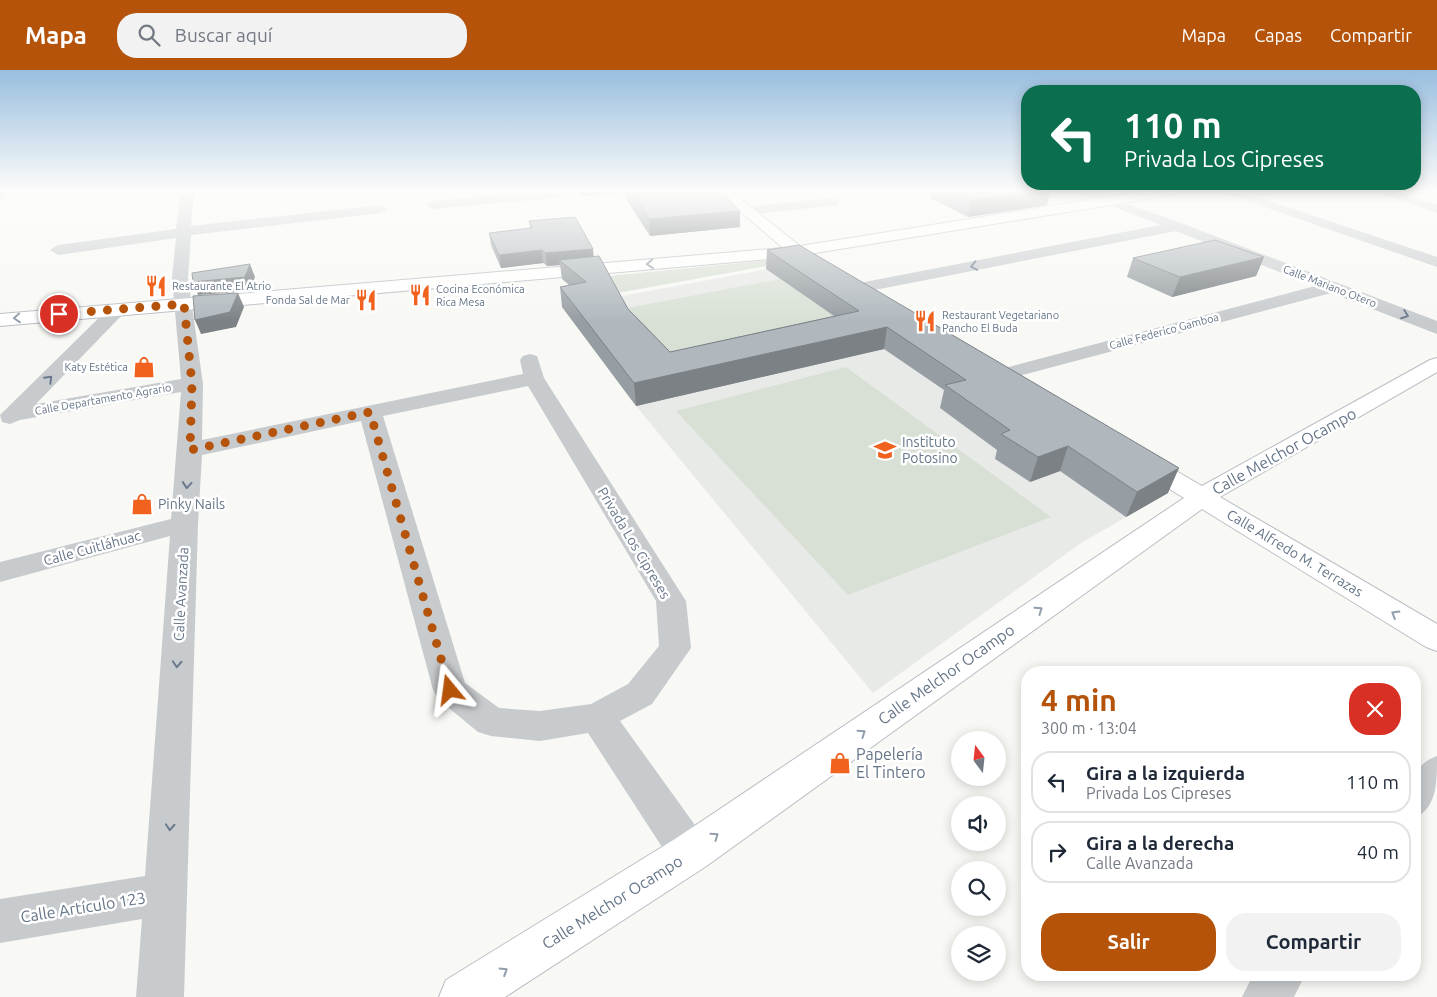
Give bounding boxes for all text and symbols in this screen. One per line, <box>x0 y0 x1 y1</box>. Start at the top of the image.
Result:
search box <box>117 13 467 58</box>
icon: search <box>135 21 163 49</box>
text: Mapa <box>25 22 87 49</box>
text: Buscar aquí <box>175 24 272 46</box>
text: Mapa <box>1181 25 1226 45</box>
text: Capas <box>1254 25 1302 45</box>
text: Compartir <box>1330 25 1412 45</box>
icon: left <box>1041 105 1106 170</box>
text: 110 m <box>1124 105 1222 145</box>
text: Privada Los Cipreses <box>1124 146 1324 171</box>
one-way arrow <box>645 258 653 269</box>
one-way arrow <box>970 261 978 271</box>
street label: Calle Mariano Otero <box>1282 263 1378 309</box>
restaurant icon: Restaurante El Atrio <box>143 273 169 299</box>
place label: Restaurante El Atrio <box>172 280 271 292</box>
restaurant icon: Cocina Económica Rica Mesa <box>407 282 433 308</box>
place label: Cocina Económica Rica Mesa <box>436 283 525 308</box>
restaurant icon: Fonda Sal de Mar <box>353 287 379 313</box>
pin <box>38 293 80 335</box>
place label: Fonda Sal de Mar <box>266 294 351 306</box>
icon: arrive <box>45 300 73 328</box>
restaurant icon: Restaurant Vegetariano Pancho El Buda <box>912 308 938 334</box>
place label: Restaurant Vegetariano Pancho El Buda <box>942 309 1059 334</box>
one-way arrow <box>1400 309 1409 319</box>
street label: Calle Federico Gamboa <box>1108 311 1220 351</box>
one-way arrow <box>13 312 21 323</box>
shop icon: Katy Estética <box>131 354 157 380</box>
place label: Katy Estética <box>64 361 128 373</box>
one-way arrow <box>43 376 52 385</box>
street label: Calle Departamento Agrario <box>34 381 172 417</box>
street label: Calle Melchor Ocampo <box>1209 404 1359 498</box>
place label: Instituto Potosino <box>902 434 958 466</box>
school or university icon: Instituto Potosino <box>872 437 898 463</box>
one-way arrow <box>182 481 193 489</box>
street label: Privada Los Cipreses <box>594 484 674 602</box>
shop icon: Pinky Nails <box>129 491 155 517</box>
place label: Pinky Nails <box>158 496 225 512</box>
street label: Calle Alfredo M. Terrazas <box>1224 506 1366 600</box>
street label: Calle Cuitláhuac <box>42 527 143 569</box>
street label: Calle Avanzada <box>171 547 191 641</box>
one-way arrow <box>1033 607 1043 616</box>
one-way arrow <box>1392 611 1401 620</box>
street label: Calle Melchor Ocampo <box>874 620 1018 728</box>
one-way arrow <box>172 661 183 669</box>
position arrow <box>423 663 475 715</box>
text: 4 min <box>1041 683 1117 717</box>
button: close <box>1349 683 1401 735</box>
text: 300 m · 13:04 <box>1041 719 1137 737</box>
one-way arrow <box>856 730 866 739</box>
north arrow <box>951 731 1006 786</box>
map controls <box>951 731 1006 981</box>
place label: Papelería El Tintero <box>856 745 926 781</box>
shop icon: Papelería El Tintero <box>827 750 853 776</box>
text: Gira a la izquierda <box>1086 762 1245 784</box>
icon: left <box>1043 768 1071 796</box>
text: 110 m <box>1346 771 1399 793</box>
text: Privada Los Cipreses <box>1086 784 1232 802</box>
button: sound <box>951 796 1006 851</box>
one-way arrow <box>164 823 175 831</box>
text: Gira a la derecha <box>1086 832 1234 854</box>
one-way arrow <box>709 833 718 842</box>
icon: right <box>1043 838 1071 866</box>
text: 40 m <box>1357 841 1399 863</box>
street label: Calle Melchor Ocampo <box>538 851 686 953</box>
text: Calle Avanzada <box>1086 854 1193 872</box>
button: search <box>951 861 1006 916</box>
street label: Calle Artículo 123 <box>19 888 147 926</box>
button: Salir <box>1041 913 1216 971</box>
button: Compartir <box>1226 913 1401 971</box>
button: layers <box>951 926 1006 981</box>
one-way arrow <box>499 968 508 977</box>

